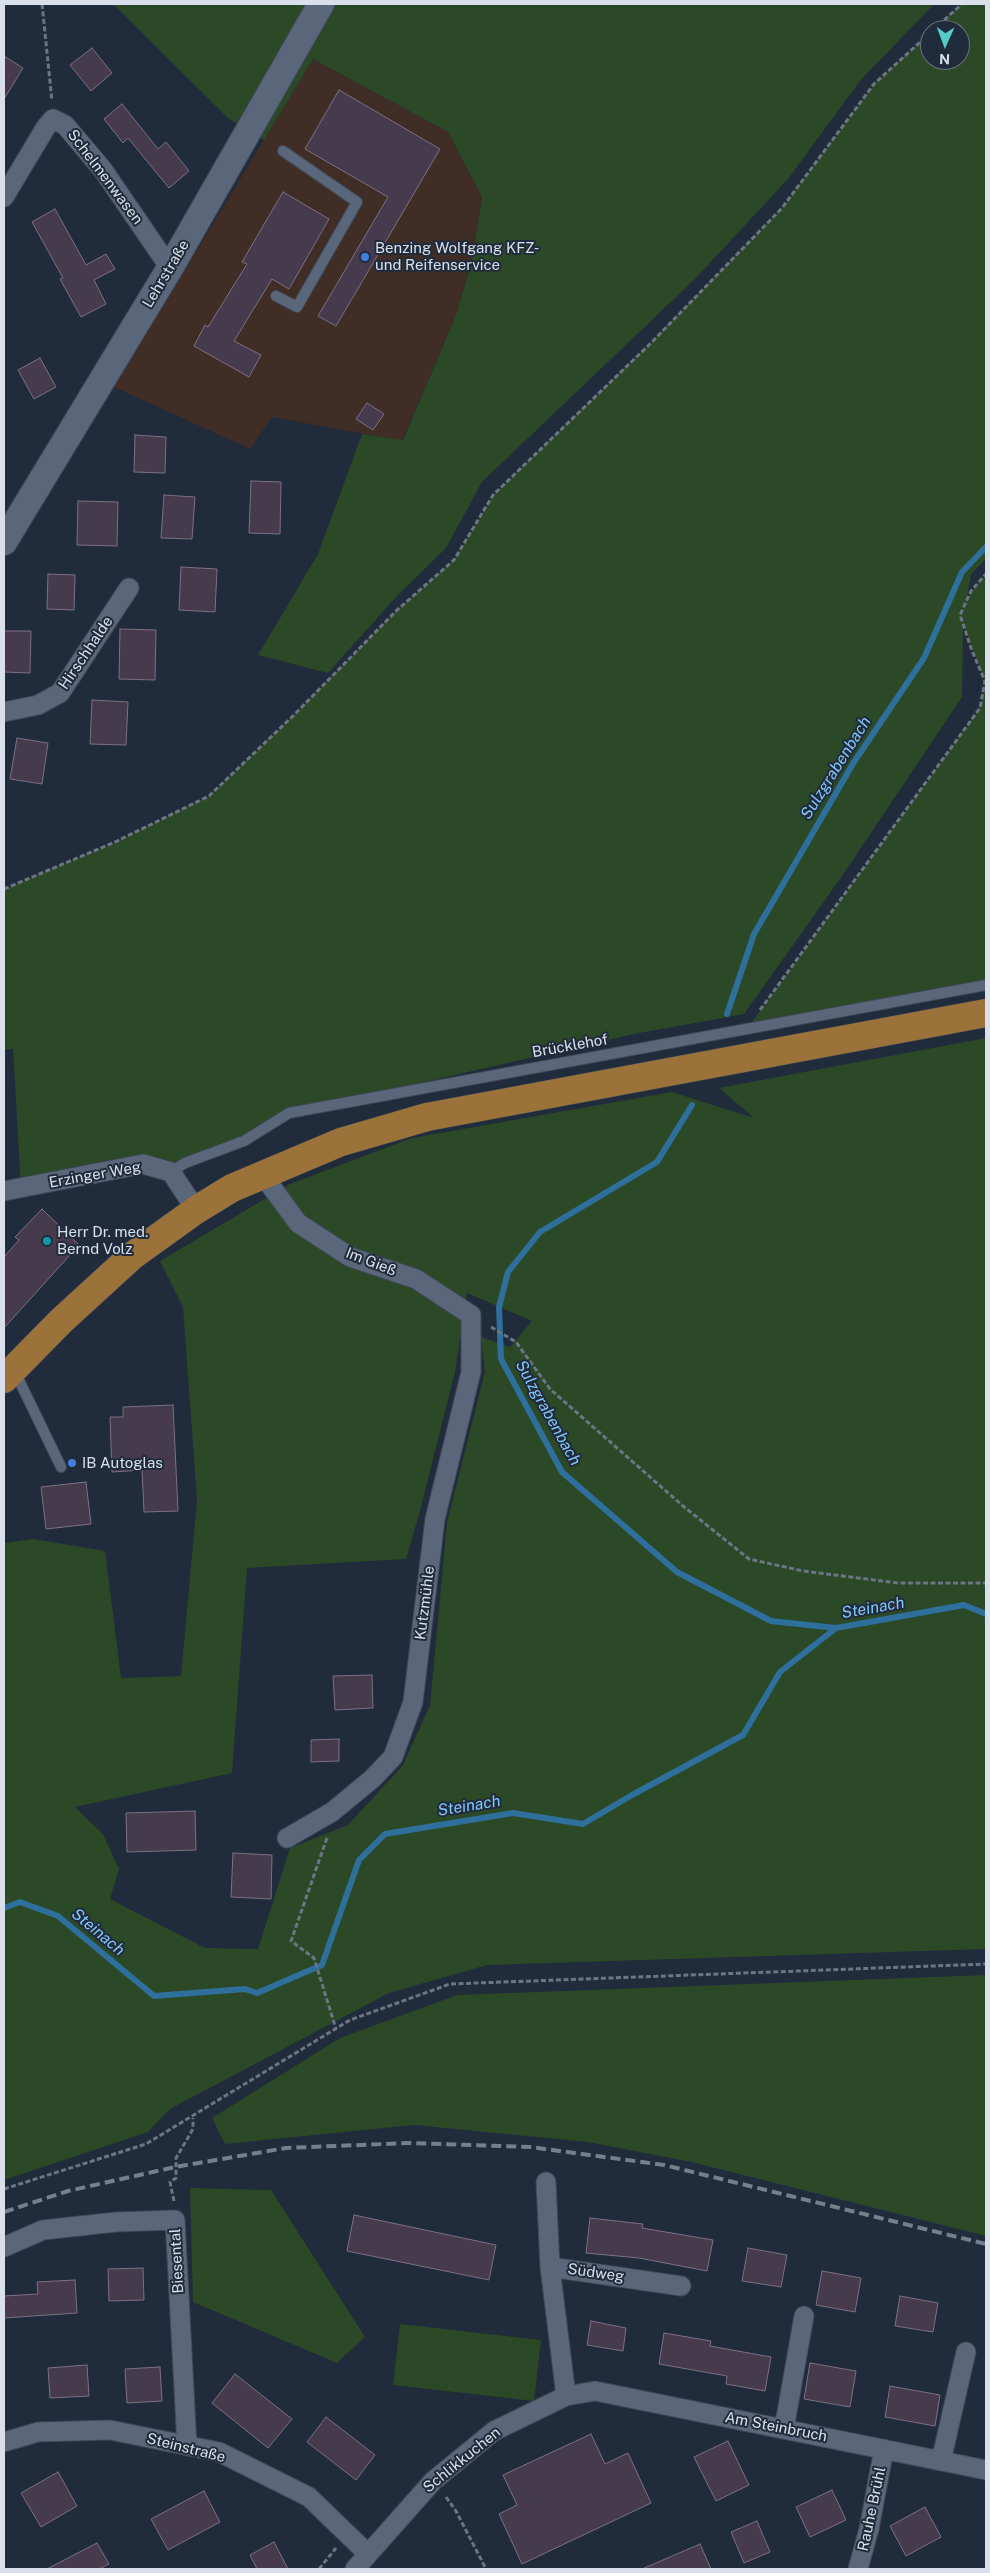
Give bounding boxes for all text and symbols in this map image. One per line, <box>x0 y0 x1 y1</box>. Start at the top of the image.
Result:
north arrow <box>920 20 970 70</box>
text: N <box>939 51 950 67</box>
street label: Schelmenwasen <box>63 126 147 228</box>
street label: Lehrstraße <box>139 237 193 311</box>
place label: Benzing Wolfgang KFZ- und Reifenservice <box>375 239 539 274</box>
marker: Benzing Wolfgang KFZ- und Reifenservice <box>359 251 371 263</box>
street label: Hirschhalde <box>55 613 117 693</box>
water label: Sulzgrabenbach <box>797 713 875 823</box>
street label: Brücklehof <box>531 1030 609 1062</box>
street label: Erzinger Weg <box>48 1158 142 1192</box>
place label: Herr Dr. med. Bernd Volz <box>57 1223 148 1258</box>
marker: Herr Dr. med. Bernd Volz <box>41 1235 53 1247</box>
street label: Im Gieß <box>343 1244 399 1280</box>
water label: Sulzgrabenbach <box>511 1357 585 1469</box>
place label: IB Autoglas <box>82 1454 163 1472</box>
marker: IB Autoglas <box>66 1457 78 1469</box>
street label: Kutzmühle <box>412 1565 438 1641</box>
water label: Steinach <box>840 1593 906 1623</box>
water label: Steinach <box>436 1792 502 1820</box>
water label: Steinach <box>68 1904 128 1960</box>
street label: Biesental <box>166 2228 188 2294</box>
street label: Südweg <box>567 2260 625 2286</box>
street label: Am Steinbruch <box>723 2408 829 2446</box>
street label: Schlikkuchen <box>420 2423 504 2497</box>
street label: Steinstraße <box>145 2429 227 2467</box>
street label: Rauhe Brühl <box>854 2465 890 2553</box>

